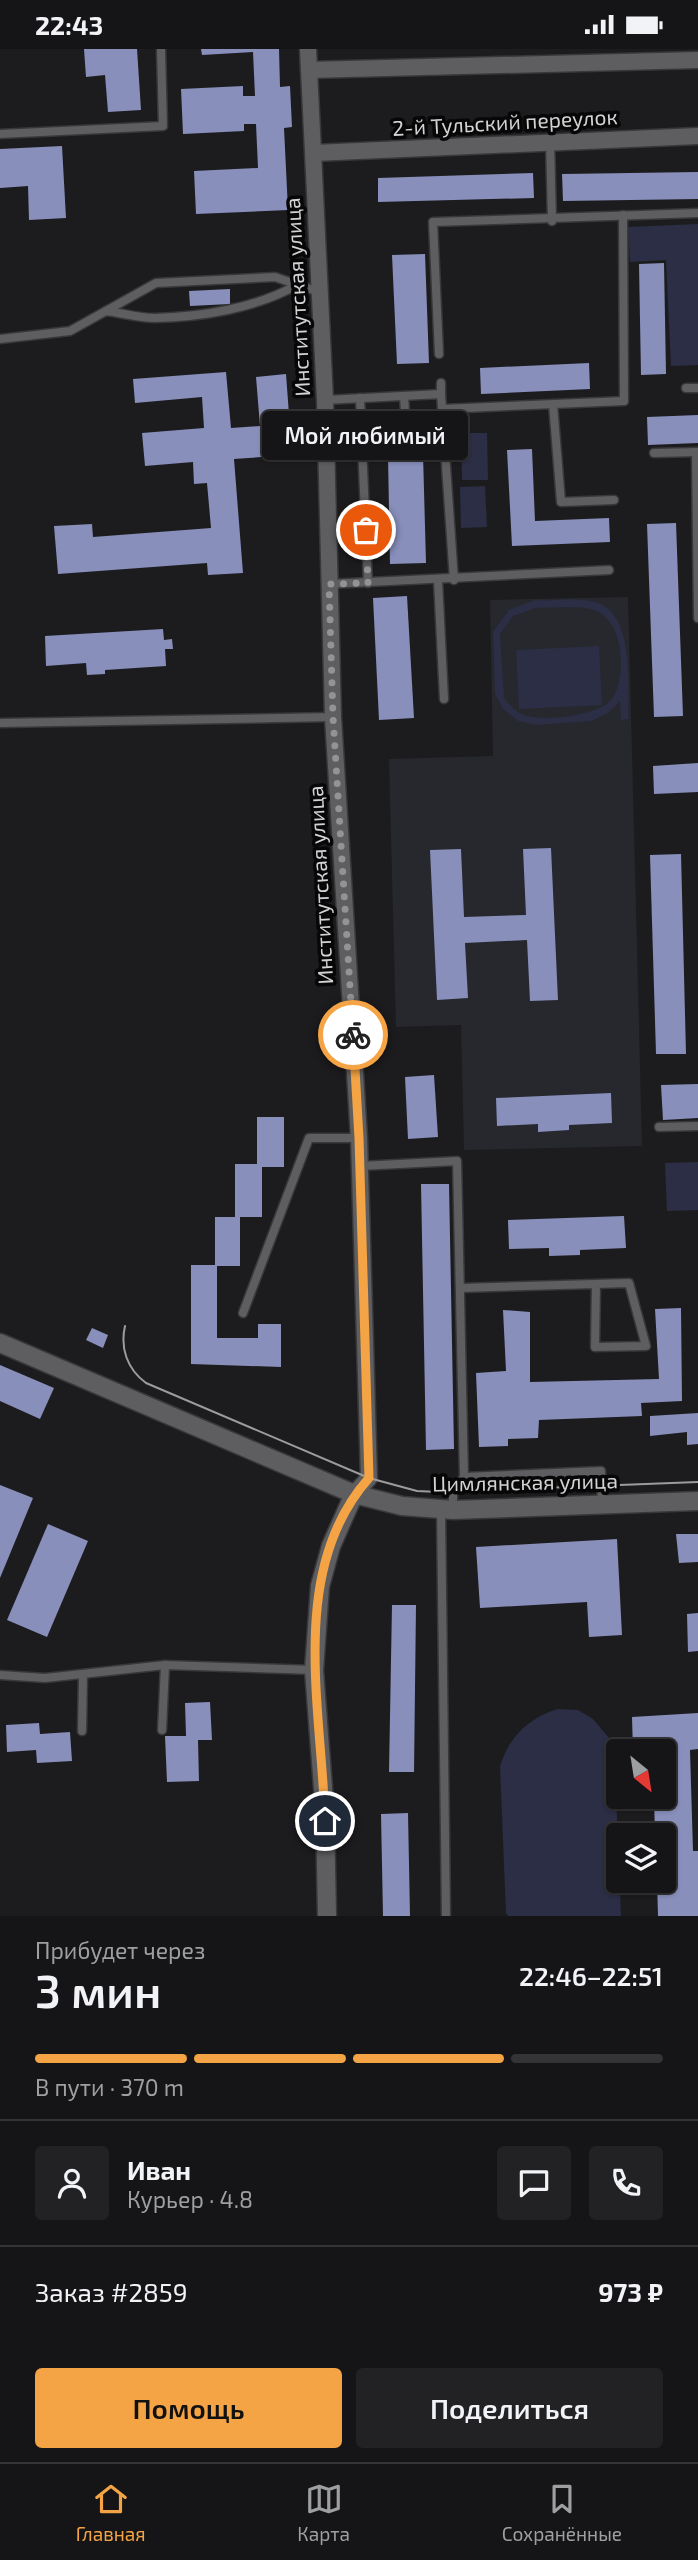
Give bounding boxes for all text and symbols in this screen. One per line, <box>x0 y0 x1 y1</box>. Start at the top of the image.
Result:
text: 22:43 <box>35 9 103 40</box>
street label: 2-й Тульский переулок <box>392 103 618 141</box>
street label: Институтская улица <box>279 197 315 397</box>
callout: Мой любимый <box>263 411 469 460</box>
text: Мой любимый <box>284 421 446 449</box>
pin <box>336 500 396 560</box>
icon: bag <box>347 511 385 549</box>
street label: Институтская улица <box>302 785 338 985</box>
courier <box>318 1000 388 1070</box>
icon: bike <box>334 1016 372 1054</box>
street label: Цимлянская улица <box>432 1467 618 1497</box>
north arrow <box>606 1739 676 1809</box>
map controls <box>606 1739 676 1893</box>
pin <box>295 1791 355 1851</box>
icon: home <box>306 1802 344 1840</box>
button: layers <box>606 1823 676 1893</box>
text: Прибудет через <box>35 1936 205 1964</box>
text: 22:46–22:51 <box>519 1960 663 1991</box>
text: 3 мин <box>35 1962 161 2017</box>
text: В пути · 370 m <box>35 2073 184 2101</box>
button: person <box>35 2146 109 2220</box>
button: chat <box>497 2146 571 2220</box>
button: phone <box>589 2146 663 2220</box>
text: Иван <box>127 2154 191 2185</box>
text: Курьер · 4.8 <box>127 2185 253 2213</box>
text: Заказ #2859 <box>35 2276 188 2307</box>
text: 973 ₽ <box>598 2276 663 2307</box>
button: Помощь <box>35 2368 342 2448</box>
button: Поделиться <box>356 2368 663 2448</box>
tab: Главная <box>76 2480 146 2545</box>
tab: Карта <box>297 2480 350 2545</box>
tab: Сохранённые <box>502 2480 622 2545</box>

